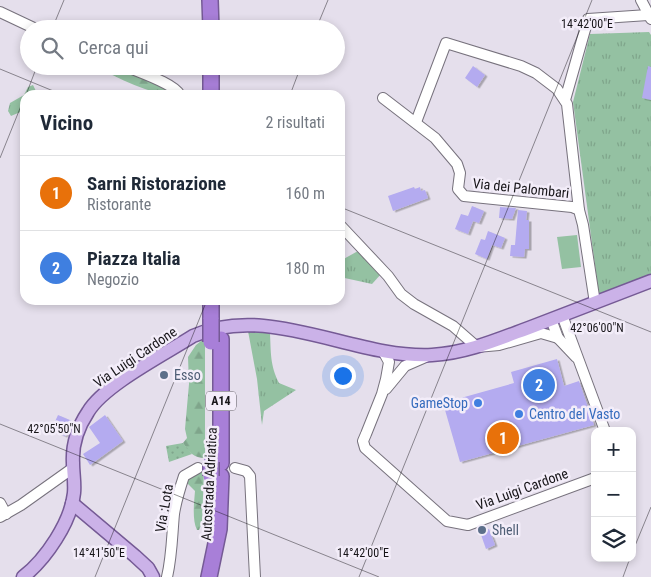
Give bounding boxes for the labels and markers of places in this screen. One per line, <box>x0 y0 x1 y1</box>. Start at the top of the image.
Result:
pin: 2 <box>523 366 555 404</box>
place label: Esso <box>174 367 201 383</box>
marker: Esso <box>158 369 170 381</box>
place label: GameStop <box>411 395 468 411</box>
marker: GameStop <box>472 397 484 409</box>
place label: Centro del Vasto <box>529 406 620 422</box>
marker: Centro del Vasto <box>513 408 525 420</box>
pin: 1 <box>487 419 519 457</box>
place label: Shell <box>492 522 519 538</box>
marker: Shell <box>476 524 488 536</box>

